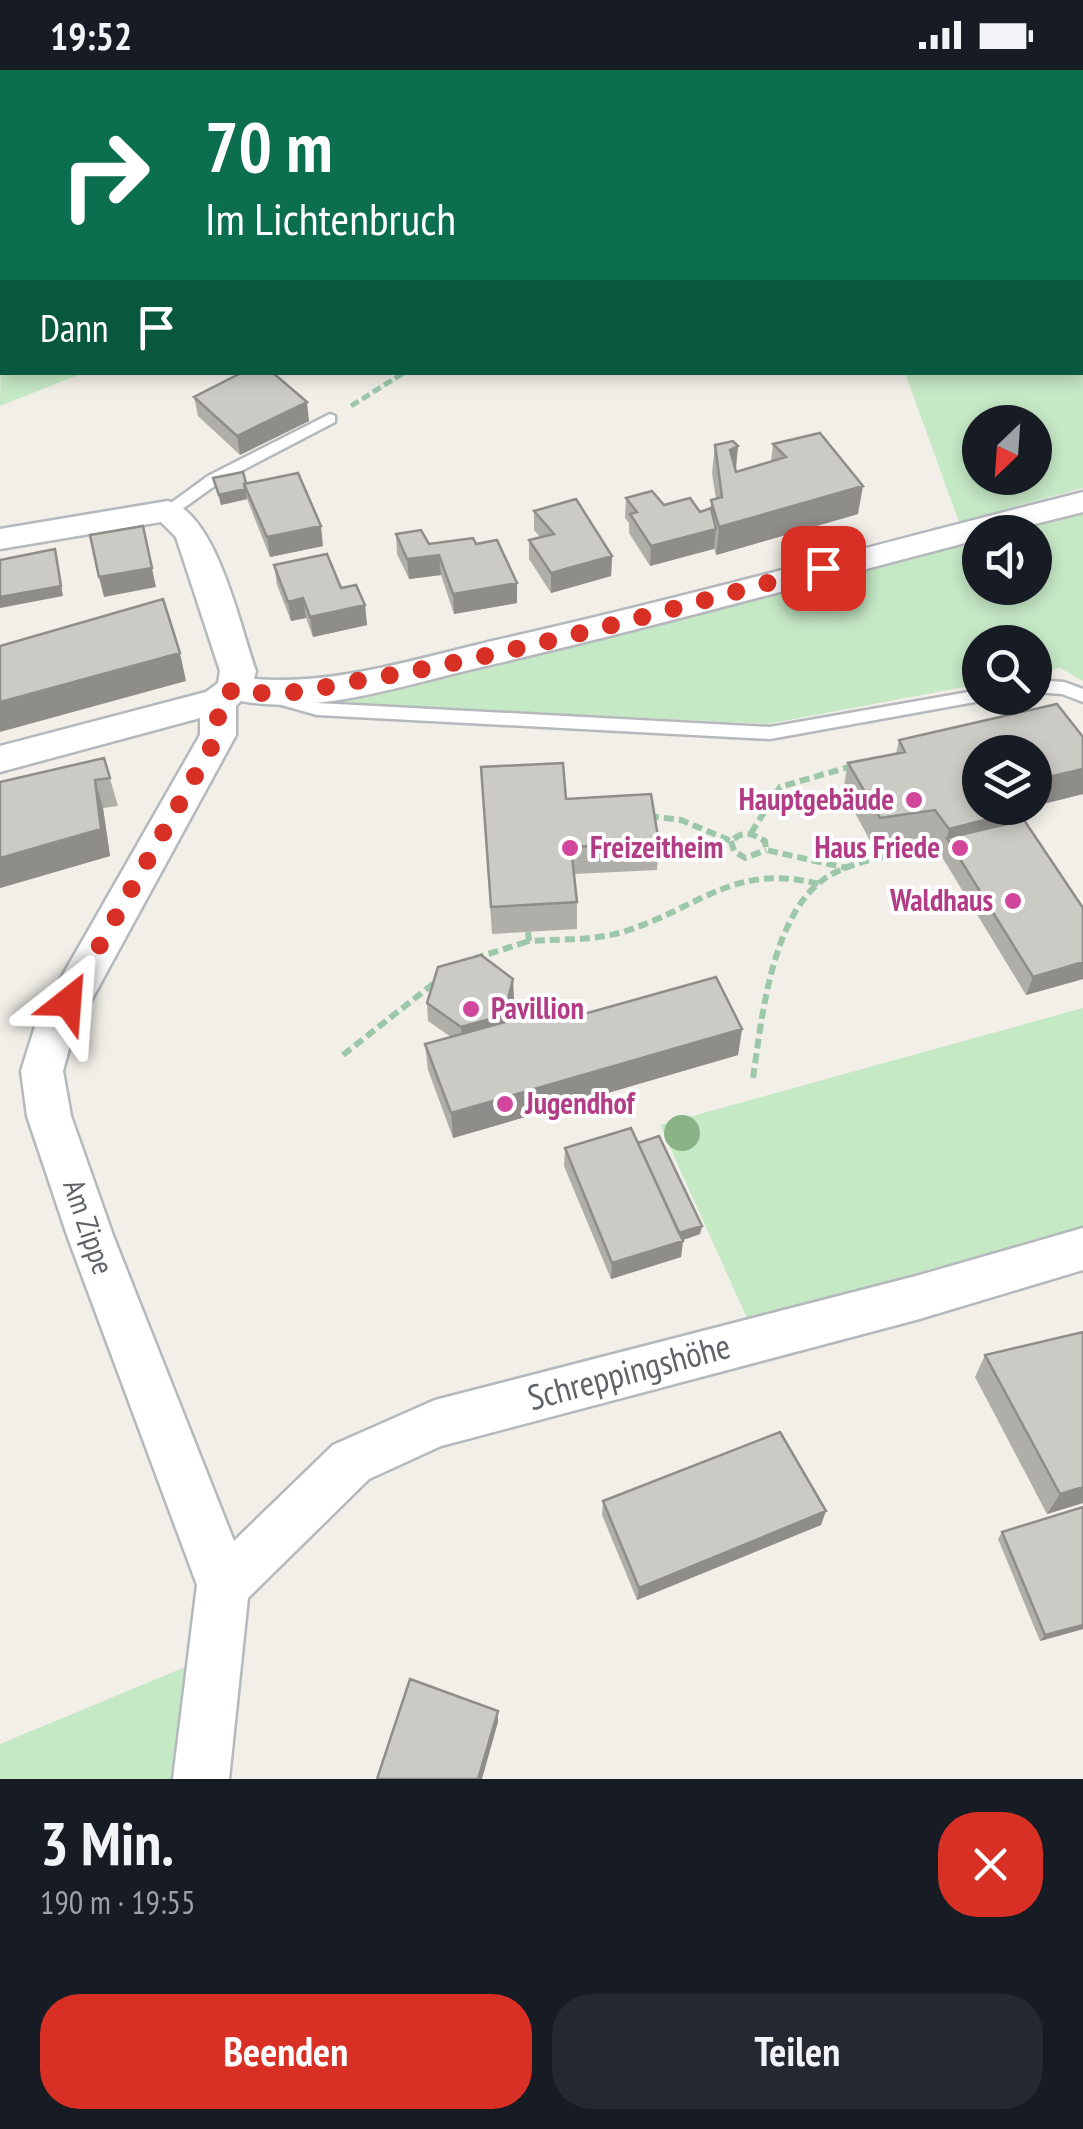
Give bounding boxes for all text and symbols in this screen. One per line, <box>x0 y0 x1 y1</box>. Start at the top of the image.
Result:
text: 19:52 <box>50 11 132 60</box>
text: 70 m <box>205 101 333 191</box>
icon: right <box>40 110 170 240</box>
text: Im Lichtenbruch <box>205 189 456 247</box>
icon: arrive <box>129 300 184 355</box>
text: Dann <box>40 303 109 352</box>
north arrow <box>962 405 1052 495</box>
map controls <box>962 405 1052 825</box>
button: sound <box>962 515 1052 605</box>
pin <box>781 526 866 611</box>
icon: arrive <box>796 541 851 596</box>
button: search <box>962 625 1052 715</box>
button: layers <box>962 735 1052 825</box>
place label: Hauptgebäude <box>739 779 894 818</box>
marker: Hauptgebäude <box>903 789 925 811</box>
place label: Freizeitheim <box>590 827 724 866</box>
place label: Haus Friede <box>814 827 940 866</box>
marker: Freizeitheim <box>559 837 581 859</box>
marker: Haus Friede <box>949 837 971 859</box>
place label: Waldhaus <box>889 880 993 919</box>
marker: Waldhaus <box>1002 890 1024 912</box>
position arrow <box>16 950 120 1054</box>
place label: Pavillion <box>491 988 584 1027</box>
marker: Pavillion <box>460 998 482 1020</box>
place label: Jugendhof <box>524 1083 637 1122</box>
marker: Jugendhof <box>494 1093 516 1115</box>
street label: Am Zippe <box>55 1174 124 1279</box>
street label: Schreppingshöhe <box>523 1322 735 1420</box>
text: 3 Min. <box>40 1804 174 1882</box>
button: close <box>938 1812 1043 1917</box>
text: 190 m · 19:55 <box>40 1881 195 1923</box>
button: Beenden <box>40 1994 532 2109</box>
button: Teilen <box>552 1994 1043 2109</box>

